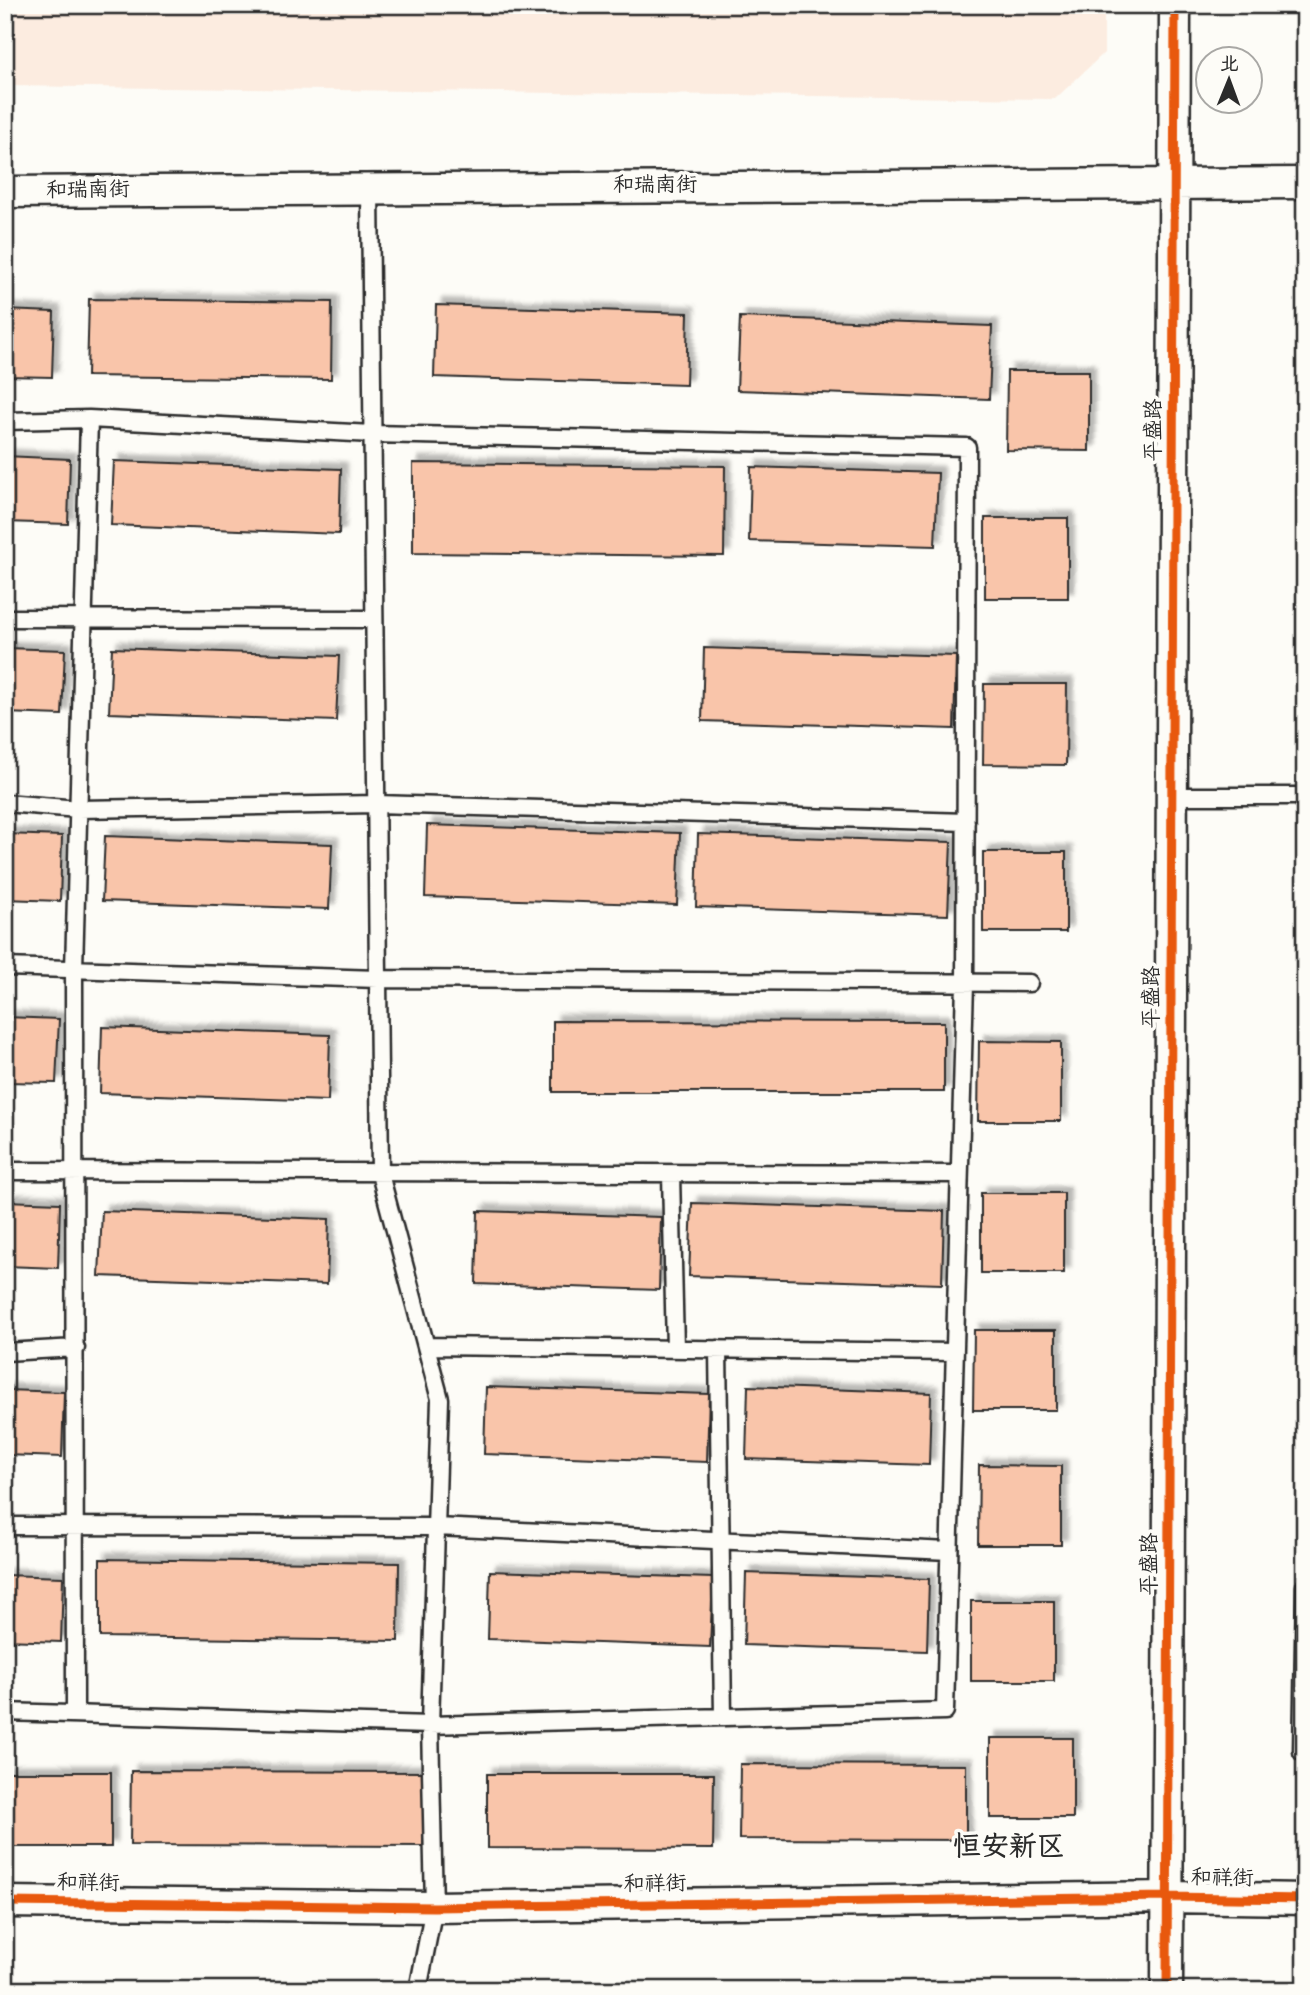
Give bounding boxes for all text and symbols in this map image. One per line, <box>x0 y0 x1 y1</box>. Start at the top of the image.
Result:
north arrow <box>1194 46 1264 116</box>
text: 北 <box>1219 53 1239 80</box>
street label: 和瑞南街 <box>613 172 697 202</box>
street label: 和瑞南街 <box>46 176 130 208</box>
street label: 平盛路 <box>1141 399 1171 462</box>
street label: 平盛路 <box>1139 966 1169 1029</box>
street label: 平盛路 <box>1137 1533 1167 1596</box>
district label: 恒安新区 <box>953 1830 1065 1870</box>
street label: 和祥街 <box>1190 1864 1254 1896</box>
street label: 和祥街 <box>56 1869 120 1901</box>
street label: 和祥街 <box>623 1870 687 1902</box>

